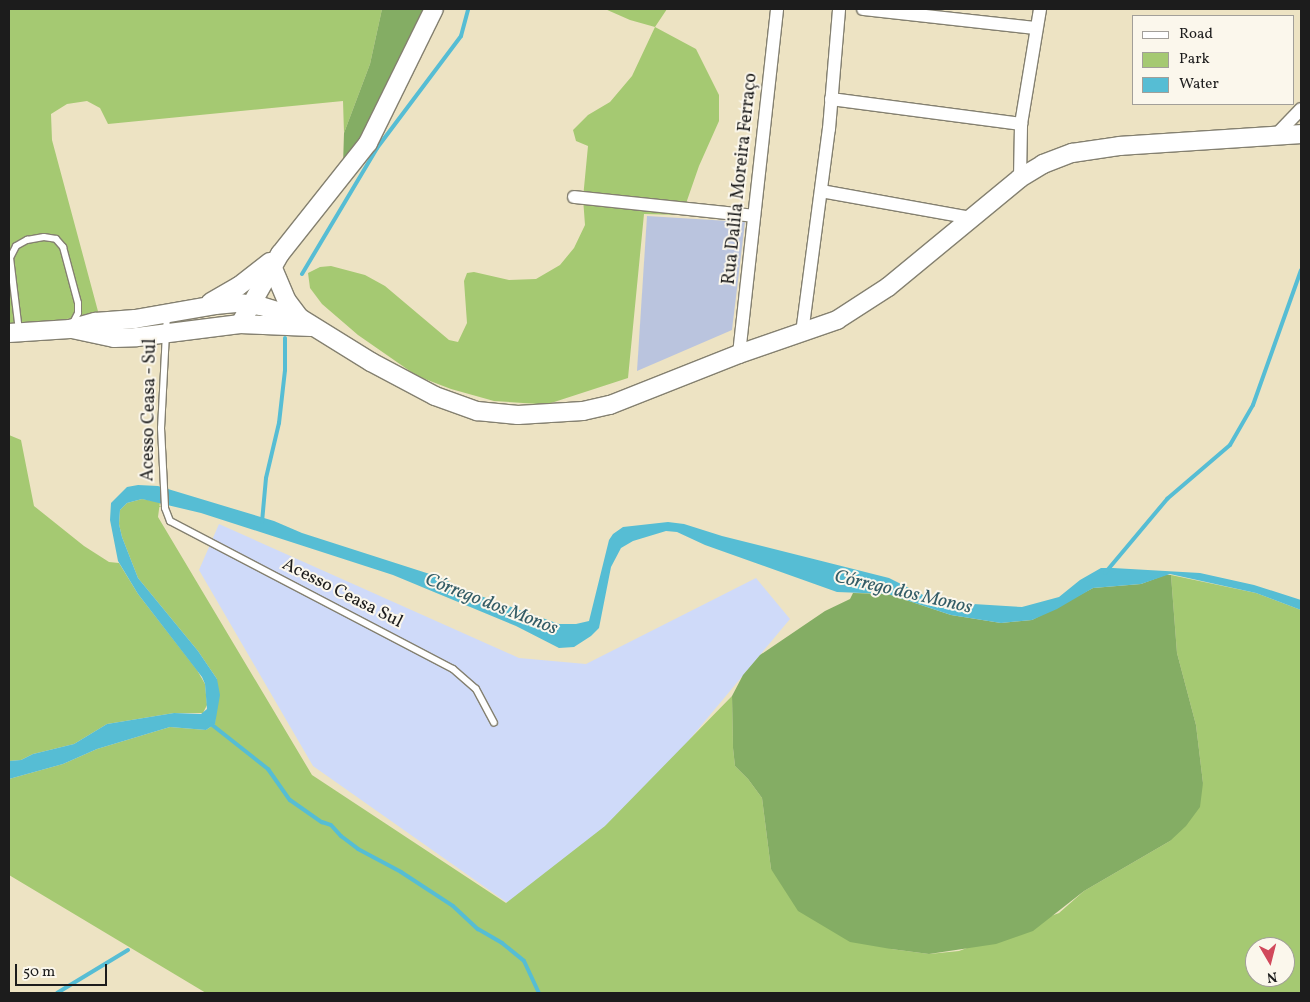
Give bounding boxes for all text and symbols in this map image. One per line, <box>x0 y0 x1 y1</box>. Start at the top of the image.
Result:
legend <box>1132 15 1295 105</box>
text: Road <box>1179 24 1213 45</box>
text: Park <box>1179 49 1210 70</box>
street label: Rua Dalila Moreira Ferraço <box>719 72 763 286</box>
text: Water <box>1179 74 1219 95</box>
street label: Acesso Ceasa - Sul <box>138 338 162 482</box>
street label: Acesso Ceasa Sul <box>278 554 406 634</box>
water label: Córrego dos Monos <box>832 566 974 620</box>
water label: Córrego dos Monos <box>421 569 561 641</box>
north arrow <box>1245 937 1295 987</box>
scale bar <box>18 954 110 986</box>
text: 50 m <box>23 962 55 983</box>
text: N <box>1266 966 1278 986</box>

